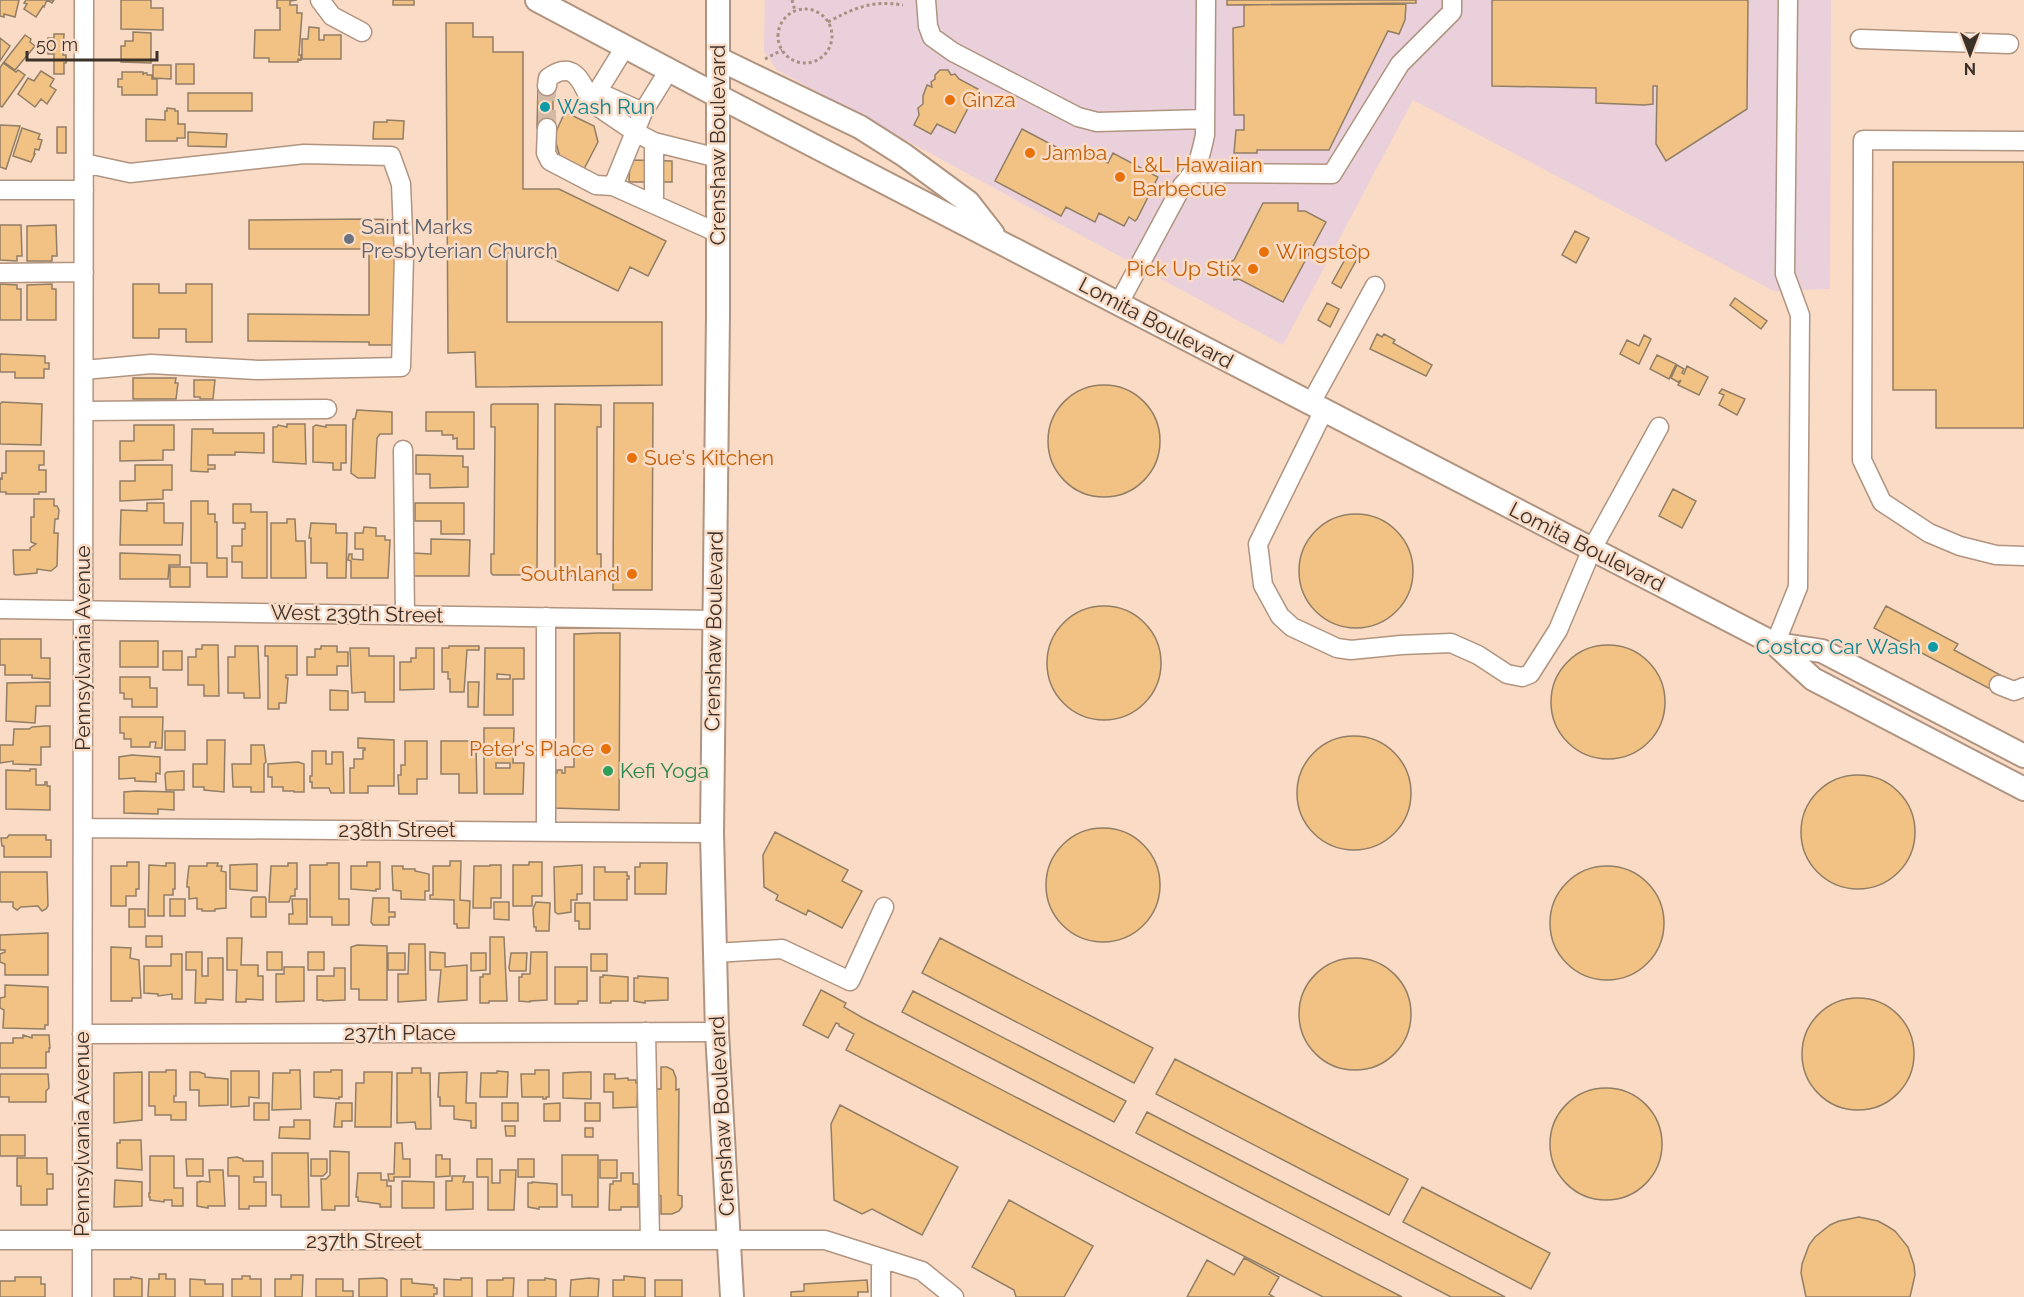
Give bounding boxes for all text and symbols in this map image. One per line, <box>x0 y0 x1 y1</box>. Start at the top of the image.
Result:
scale bar <box>27 24 158 62</box>
north arrow <box>1940 24 2000 84</box>
text: 50 m <box>36 34 78 55</box>
street label: Crenshaw Boulevard <box>705 45 730 245</box>
text: N <box>1964 59 1976 78</box>
place label: Ginza <box>962 87 1016 112</box>
marker: Ginza <box>943 93 957 107</box>
place label: Wash Run <box>557 94 655 119</box>
marker: Wash Run <box>538 100 552 114</box>
place label: Jamba <box>1042 140 1107 165</box>
marker: Jamba <box>1023 146 1037 160</box>
place label: L&L Hawaiian Barbecue <box>1132 152 1263 201</box>
marker: L&L Hawaiian Barbecue <box>1113 170 1127 184</box>
place label: Saint Marks Presbyterian Church <box>361 214 558 263</box>
marker: Saint Marks Presbyterian Church <box>342 232 356 246</box>
place label: Wingstop <box>1276 239 1370 264</box>
marker: Wingstop <box>1257 245 1271 259</box>
place label: Pick Up Stix <box>1127 256 1241 281</box>
marker: Pick Up Stix <box>1246 262 1260 276</box>
street label: Lomita Boulevard <box>1075 271 1238 374</box>
place label: Sue's Kitchen <box>644 445 774 470</box>
marker: Sue's Kitchen <box>625 451 639 465</box>
street label: Lomita Boulevard <box>1505 497 1669 597</box>
street label: Crenshaw Boulevard <box>699 531 728 731</box>
street label: Pennsylvania Avenue <box>70 545 95 751</box>
place label: Southland <box>521 561 620 586</box>
marker: Southland <box>625 567 639 581</box>
street label: West 239th Street <box>270 599 444 628</box>
place label: Costco Car Wash <box>1756 634 1921 659</box>
marker: Costco Car Wash <box>1926 640 1940 654</box>
place label: Peter's Place <box>469 736 594 761</box>
marker: Peter's Place <box>599 742 613 756</box>
place label: Kefi Yoga <box>620 758 709 783</box>
marker: Kefi Yoga <box>601 764 615 778</box>
street label: 238th Street <box>338 817 456 842</box>
street label: Crenshaw Boulevard <box>704 1015 739 1217</box>
street label: 237th Place <box>344 1020 456 1045</box>
street label: Pennsylvania Avenue <box>69 1031 94 1237</box>
street label: 237th Street <box>306 1228 422 1253</box>

